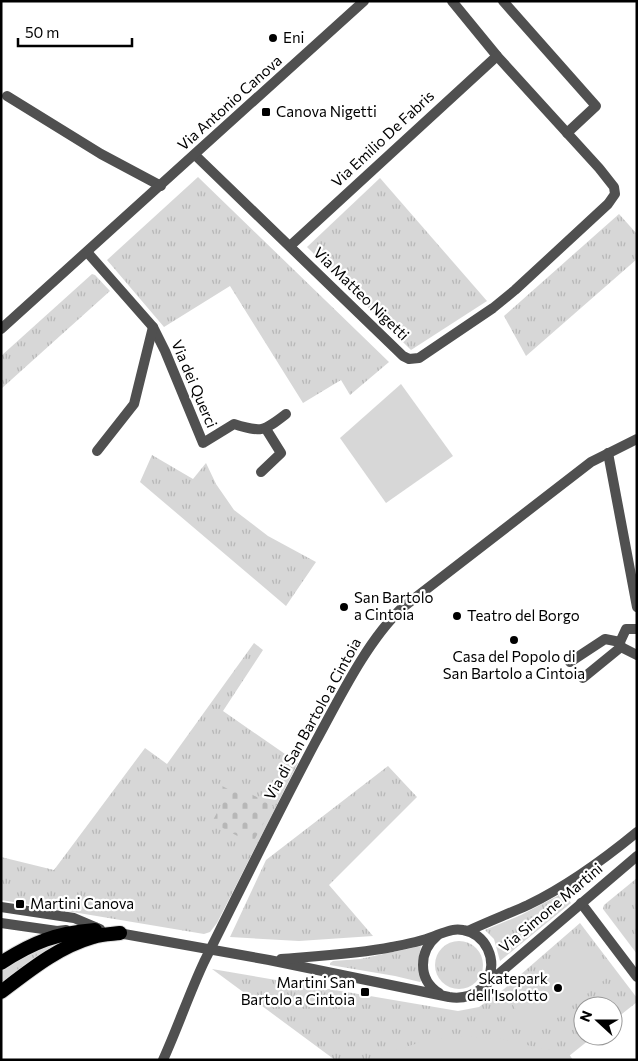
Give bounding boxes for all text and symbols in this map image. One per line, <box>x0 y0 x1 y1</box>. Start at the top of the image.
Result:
scale bar <box>18 15 131 47</box>
text: 50 m <box>25 23 59 41</box>
place label: Eni <box>283 28 304 46</box>
marker: Eni <box>267 32 279 44</box>
street label: Via Antonio Canova <box>174 51 285 154</box>
street label: Via Emilio De Fabris <box>327 86 437 190</box>
place label: Canova Nigetti <box>276 102 377 120</box>
marker: Canova Nigetti <box>260 106 272 118</box>
street label: Via Matteo Nigetti <box>310 243 413 344</box>
street label: Via dei Querci <box>168 337 222 430</box>
place label: San Bartolo a Cintoia <box>354 588 433 623</box>
marker: San Bartolo a Cintoia <box>338 601 350 613</box>
place label: Teatro del Borgo <box>467 606 580 624</box>
marker: Teatro del Borgo <box>451 610 463 622</box>
street label: Via di San Bartolo a Cintoia <box>260 634 364 803</box>
marker: Casa del Popolo di San Bartolo a Cintoia <box>508 634 520 646</box>
place label: Casa del Popolo di San Bartolo a Cintoia <box>443 647 585 682</box>
street label: Via Simone Martini <box>495 859 606 956</box>
place label: Martini Canova <box>30 894 134 912</box>
marker: Martini Canova <box>14 898 26 910</box>
place label: Skatepark dell'Isolotto <box>467 969 548 1004</box>
place label: Martini San Bartolo a Cintoia <box>241 973 355 1008</box>
marker: Skatepark dell'Isolotto <box>552 982 564 994</box>
marker: Martini San Bartolo a Cintoia <box>359 986 371 998</box>
north arrow <box>573 996 623 1046</box>
text: N <box>576 1008 595 1024</box>

